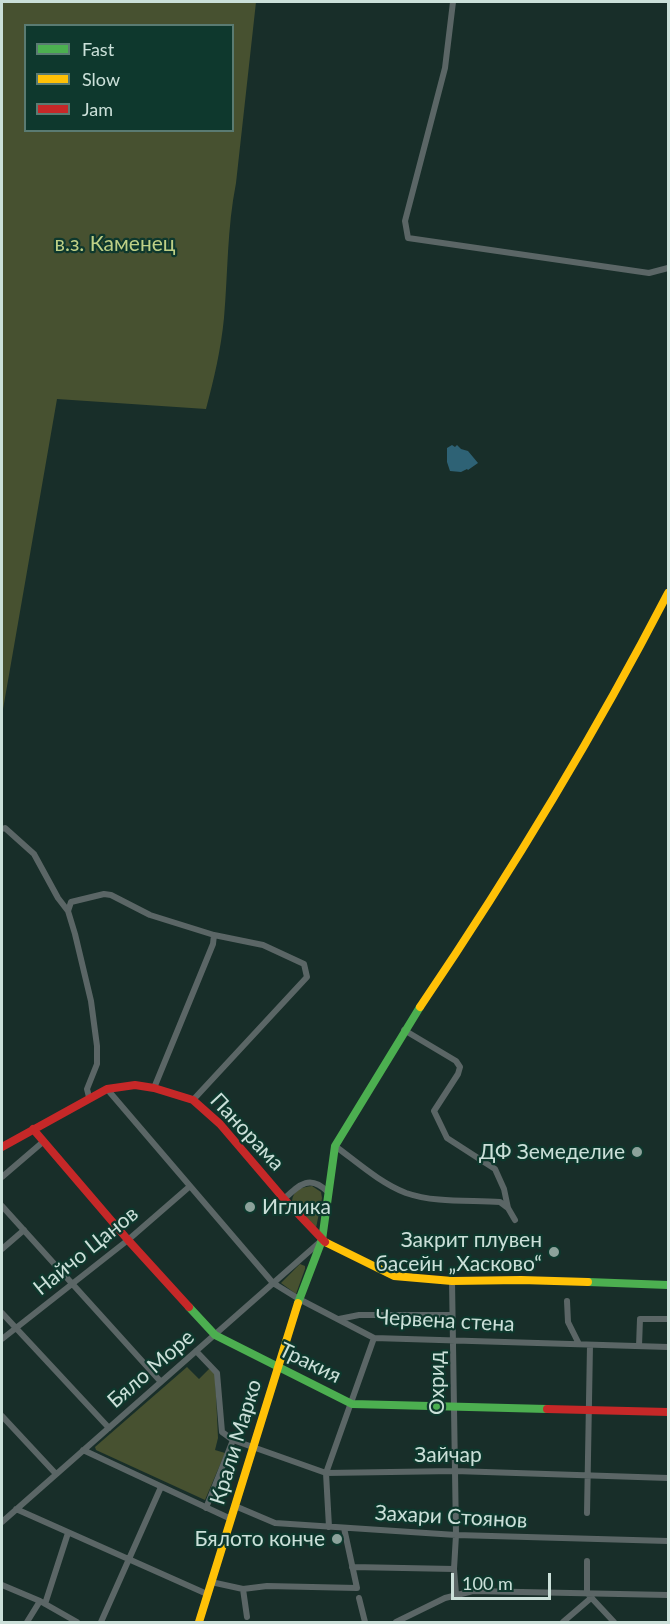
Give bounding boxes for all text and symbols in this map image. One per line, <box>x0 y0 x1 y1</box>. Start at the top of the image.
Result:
legend <box>24 24 234 132</box>
text: Fast <box>82 38 114 60</box>
text: Slow <box>82 68 120 90</box>
text: Jam <box>82 98 113 120</box>
park label: в.з. Каменец <box>54 231 176 257</box>
street label: Панорама <box>205 1088 289 1176</box>
place label: ДФ Земеделие <box>479 1139 625 1165</box>
marker: ДФ Земеделие <box>630 1145 644 1159</box>
place label: Иглика <box>262 1194 331 1220</box>
marker: Иглика <box>243 1200 257 1214</box>
street label: Найчо Цанов <box>29 1201 143 1301</box>
place label: Закрит плувен басейн „Хасково“ <box>376 1227 542 1277</box>
marker: Закрит плувен басейн „Хасково“ <box>547 1245 561 1259</box>
street label: Червена стена <box>375 1305 515 1337</box>
street label: Бяло Море <box>103 1325 199 1413</box>
street label: Тракия <box>275 1337 345 1389</box>
street label: Охрид <box>424 1351 450 1415</box>
street label: Крали Марко <box>205 1376 267 1508</box>
street label: Зайчар <box>414 1442 482 1468</box>
street label: Захари Стоянов <box>374 1500 528 1534</box>
place label: Бялото конче <box>195 1526 325 1552</box>
marker: Бялото конче <box>330 1532 344 1546</box>
scale bar <box>454 1561 554 1599</box>
text: 100 m <box>462 1572 513 1594</box>

